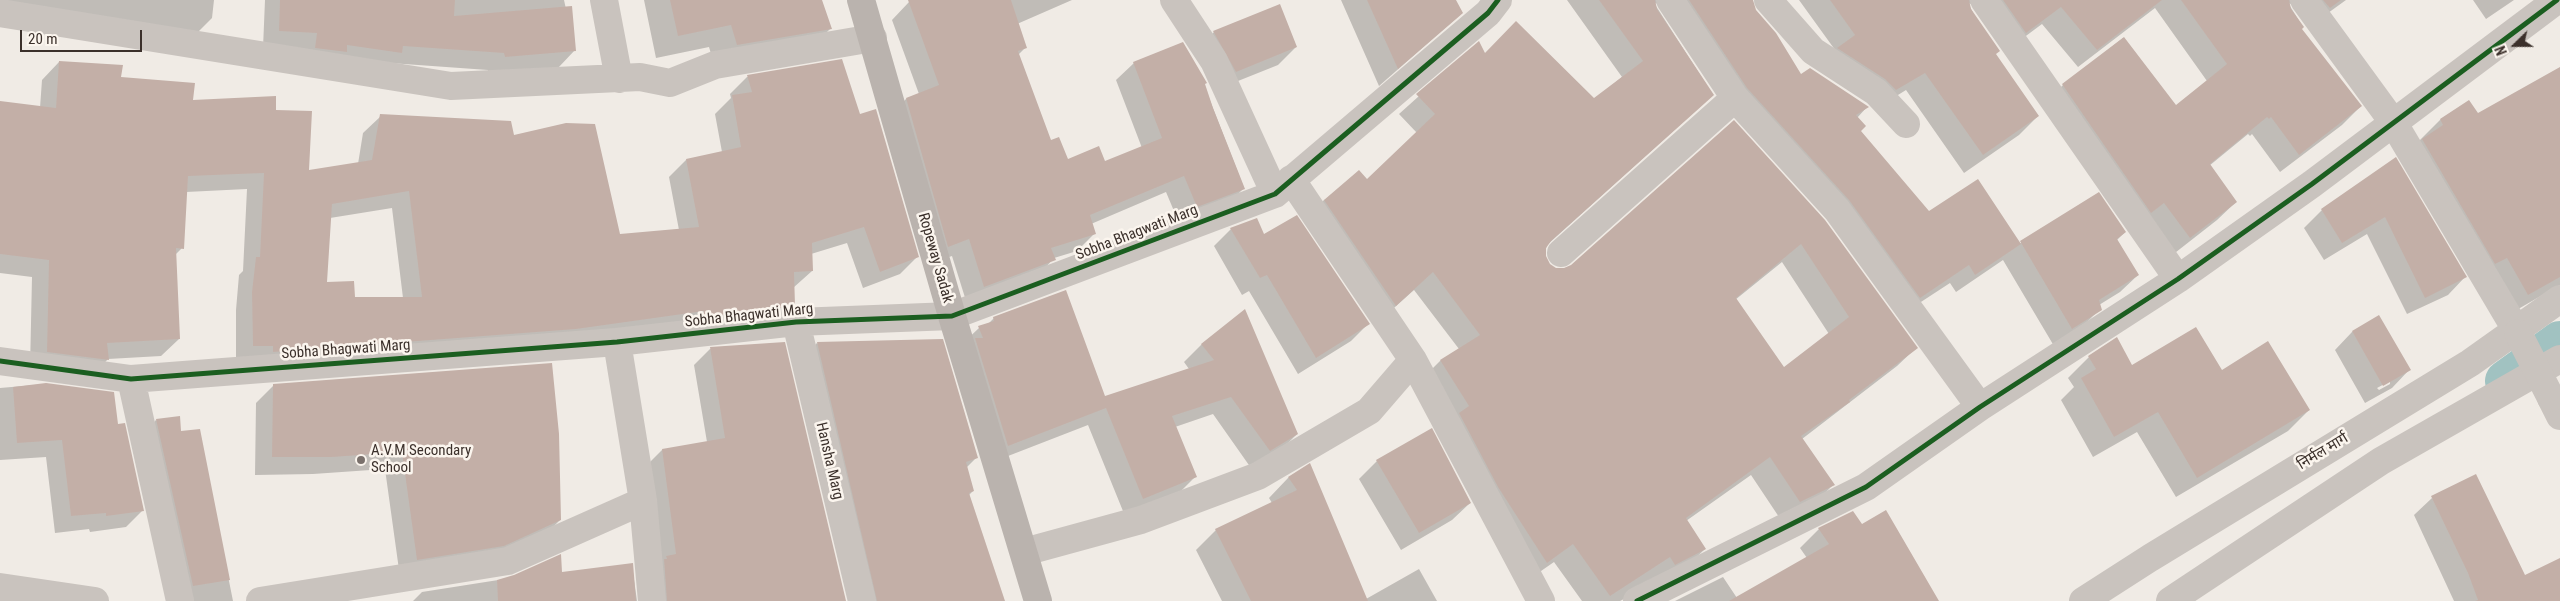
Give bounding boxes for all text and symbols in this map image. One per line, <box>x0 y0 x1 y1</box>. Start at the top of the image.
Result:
scale bar <box>22 20 145 52</box>
north arrow <box>2490 20 2540 70</box>
text: 20 m <box>28 30 58 48</box>
text: N <box>2492 44 2510 58</box>
street label: Sobha Bhagwati Marg <box>1073 201 1201 265</box>
street label: Ropeway Sadak <box>914 211 956 305</box>
street label: Sobha Bhagwati Marg <box>684 300 814 332</box>
street label: Sobha Bhagwati Marg <box>281 337 411 363</box>
street label: Hansha Marg <box>811 421 847 501</box>
street label: निर्मल मार्ग <box>2294 430 2352 474</box>
place label: A.V.M Secondary School <box>371 442 471 477</box>
marker: A.V.M Secondary School <box>355 454 367 466</box>

